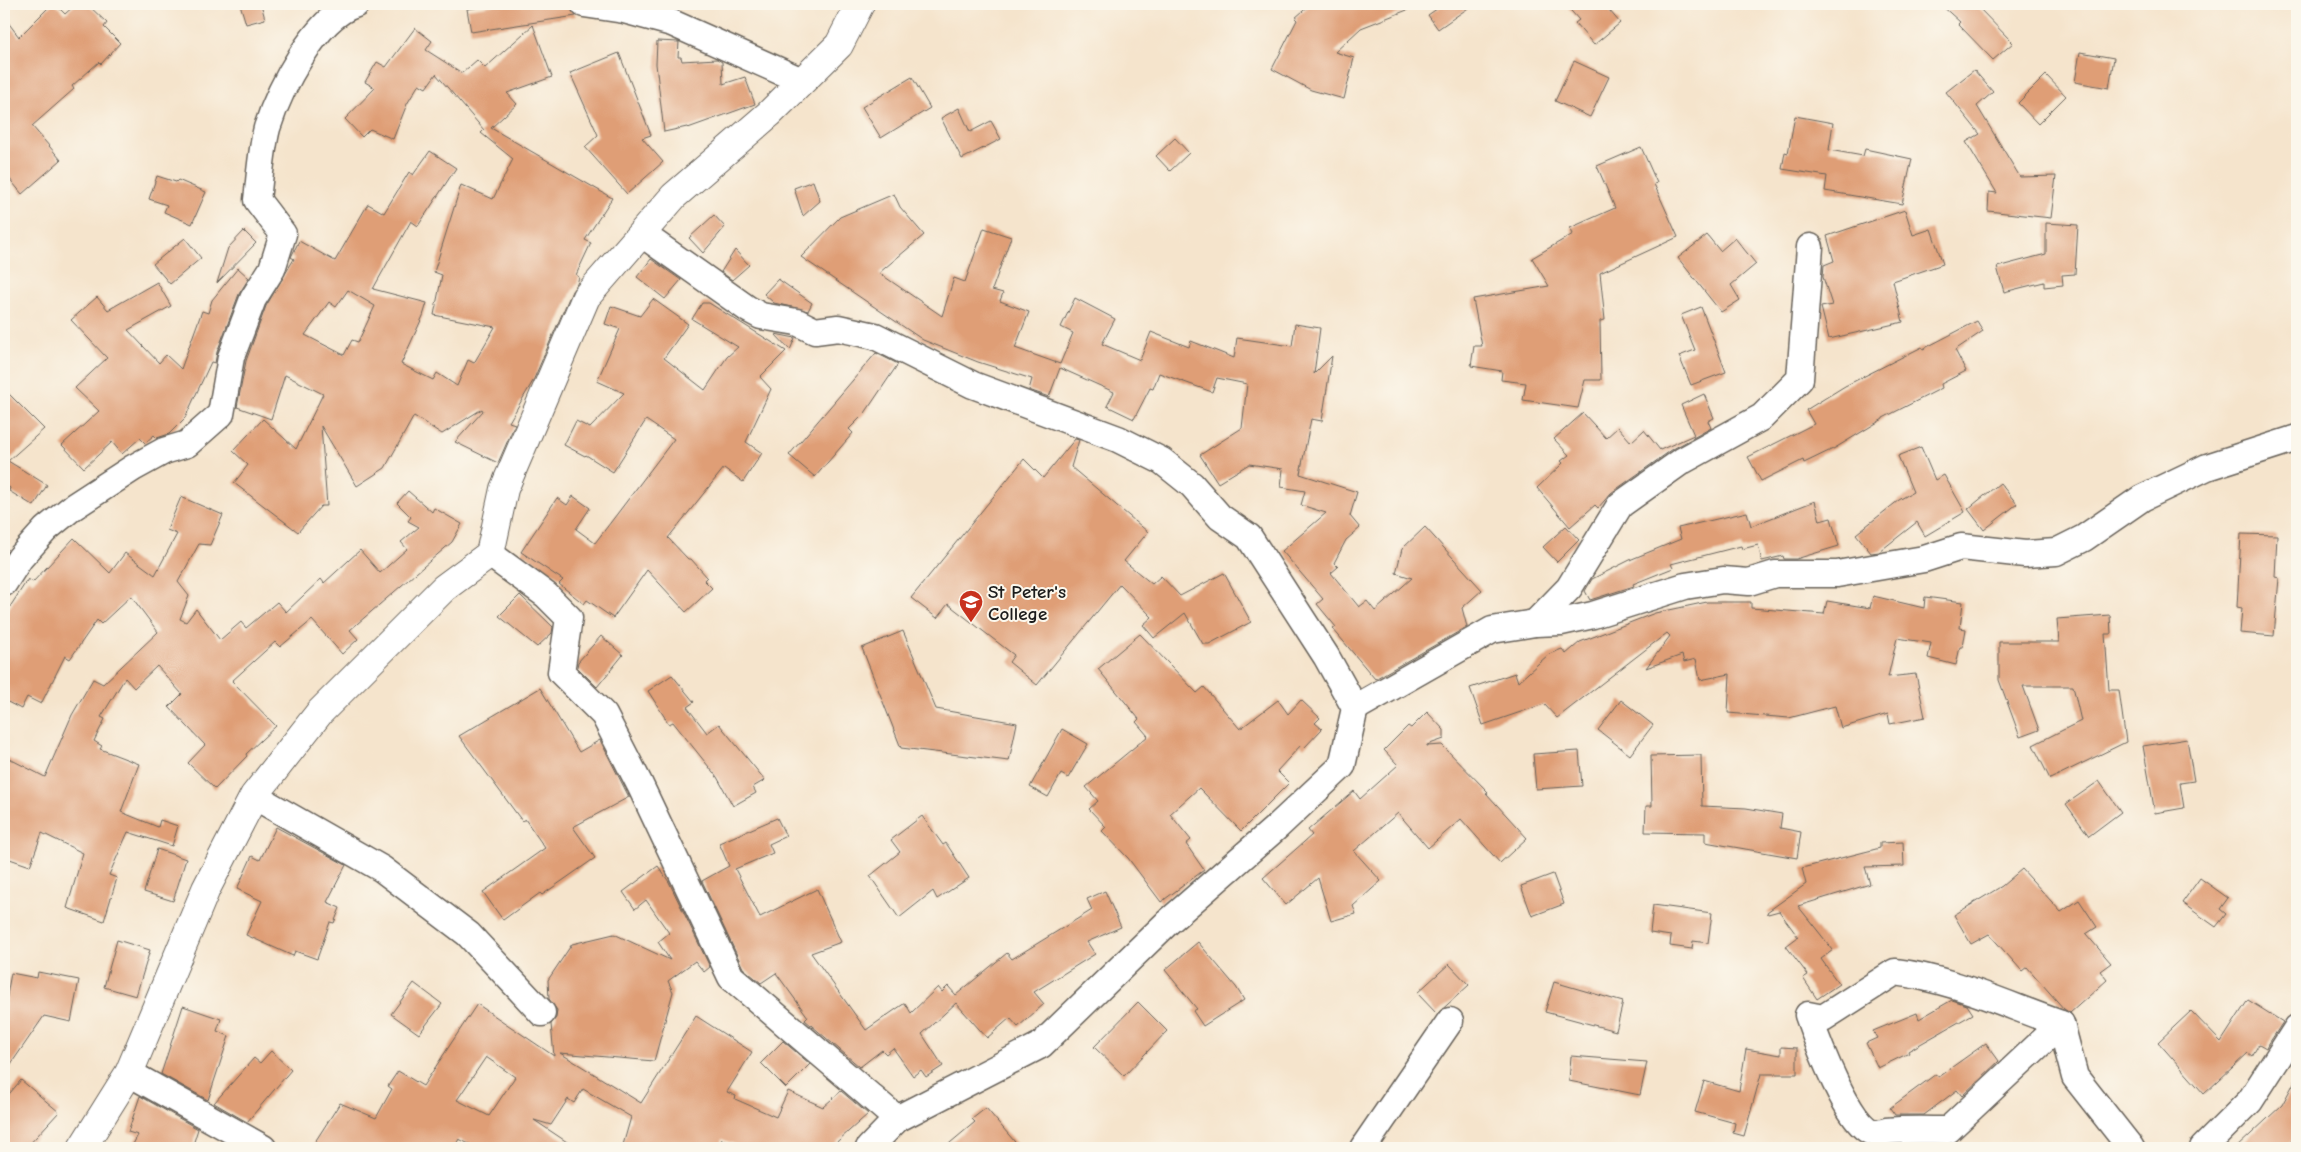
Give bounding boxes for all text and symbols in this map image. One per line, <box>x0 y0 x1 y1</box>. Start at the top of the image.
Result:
place label: St Peter's College <box>988 581 1066 625</box>
school or university icon: St Peter's College <box>958 589 984 623</box>

